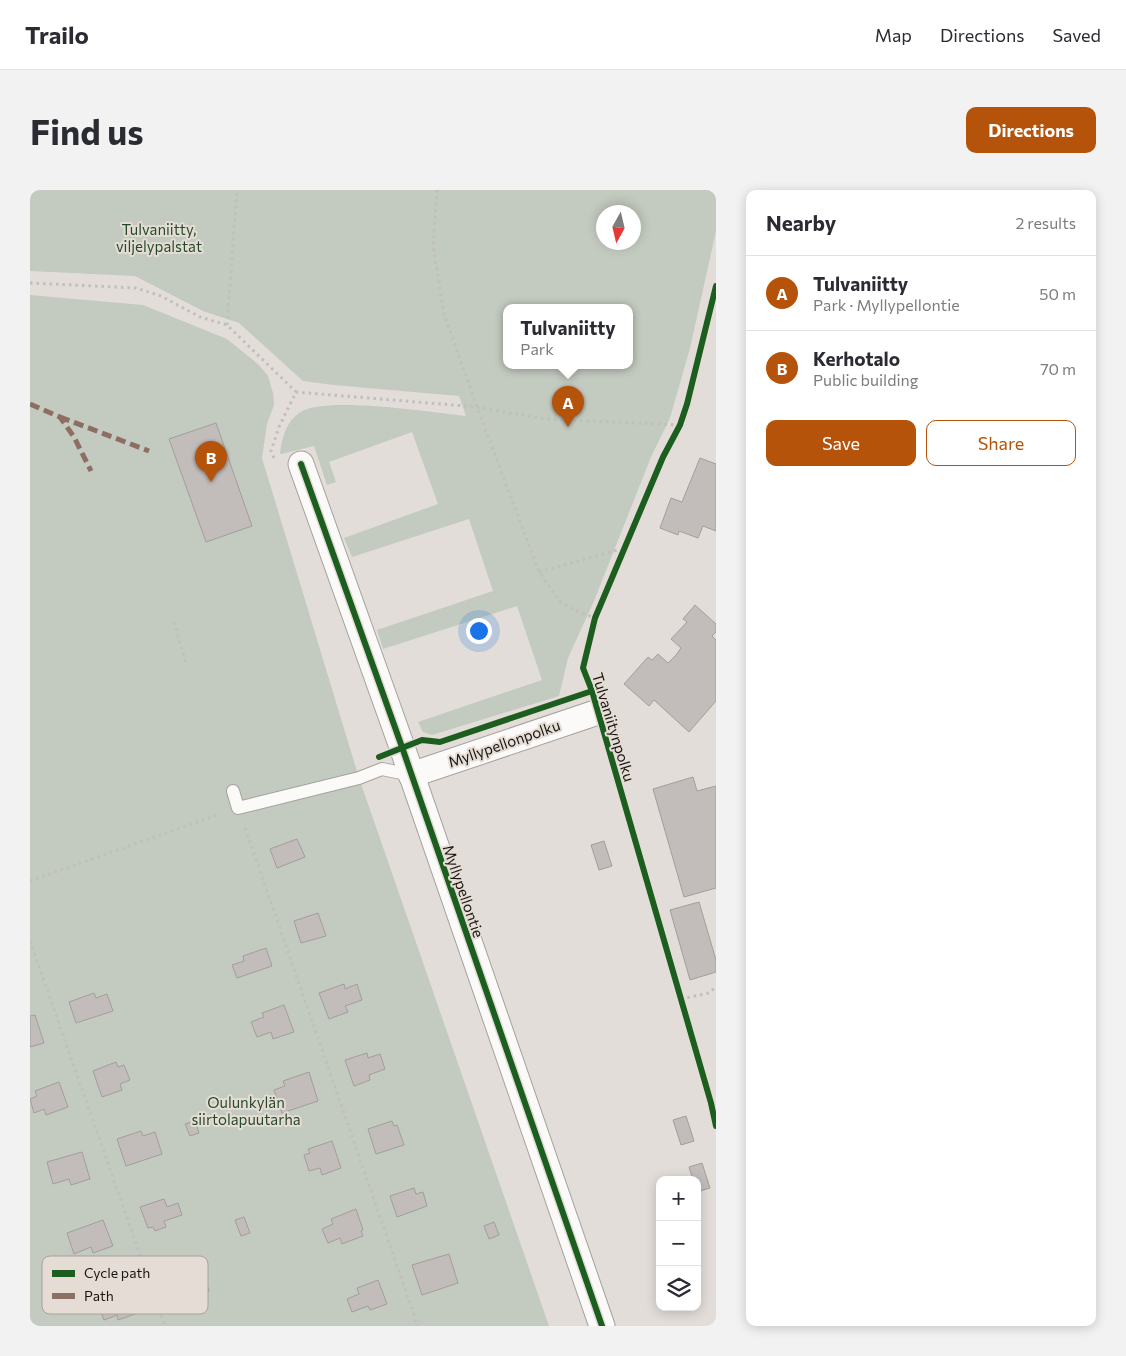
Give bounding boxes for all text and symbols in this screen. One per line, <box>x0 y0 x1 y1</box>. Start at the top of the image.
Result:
text: Trailo <box>25 20 89 49</box>
text: Map <box>875 24 912 46</box>
text: Directions <box>940 24 1024 46</box>
text: Saved <box>1052 24 1101 46</box>
button: Directions <box>966 107 1096 153</box>
text: Find us <box>30 109 144 152</box>
north arrow <box>596 205 641 250</box>
text: Nearby <box>766 210 836 235</box>
text: 2 results <box>1015 213 1076 232</box>
park label: Tulvaniitty, viljelypalstat <box>116 220 202 255</box>
text: Tulvaniitty <box>813 272 908 295</box>
text: A <box>776 284 788 303</box>
text: 50 m <box>1039 284 1076 303</box>
text: Park · Myllypellontie <box>813 295 960 314</box>
popup <box>503 304 633 369</box>
text: Tulvaniitty <box>520 316 616 339</box>
text: Park <box>520 339 554 358</box>
text: Kerhotalo <box>813 347 900 370</box>
text: B <box>777 359 787 378</box>
text: 70 m <box>1040 359 1076 378</box>
text: Public building <box>813 370 918 389</box>
pin: A <box>552 386 584 427</box>
button: Save <box>766 420 916 466</box>
button: Share <box>926 420 1076 466</box>
pin: B <box>195 441 227 482</box>
your location <box>466 618 492 644</box>
street label: Tulvaniitynpolku <box>589 670 639 784</box>
street label: Myllypellonpolku <box>446 715 562 771</box>
street label: Myllypellontie <box>440 842 488 940</box>
park label: Oulunkylän siirtolapuutarha <box>191 1093 301 1128</box>
map controls <box>656 1176 701 1311</box>
button: + <box>656 1176 701 1221</box>
button: − <box>656 1221 701 1266</box>
legend <box>42 1256 208 1314</box>
text: Cycle path <box>84 1264 150 1281</box>
button: layers <box>656 1266 701 1311</box>
text: Path <box>84 1287 114 1304</box>

